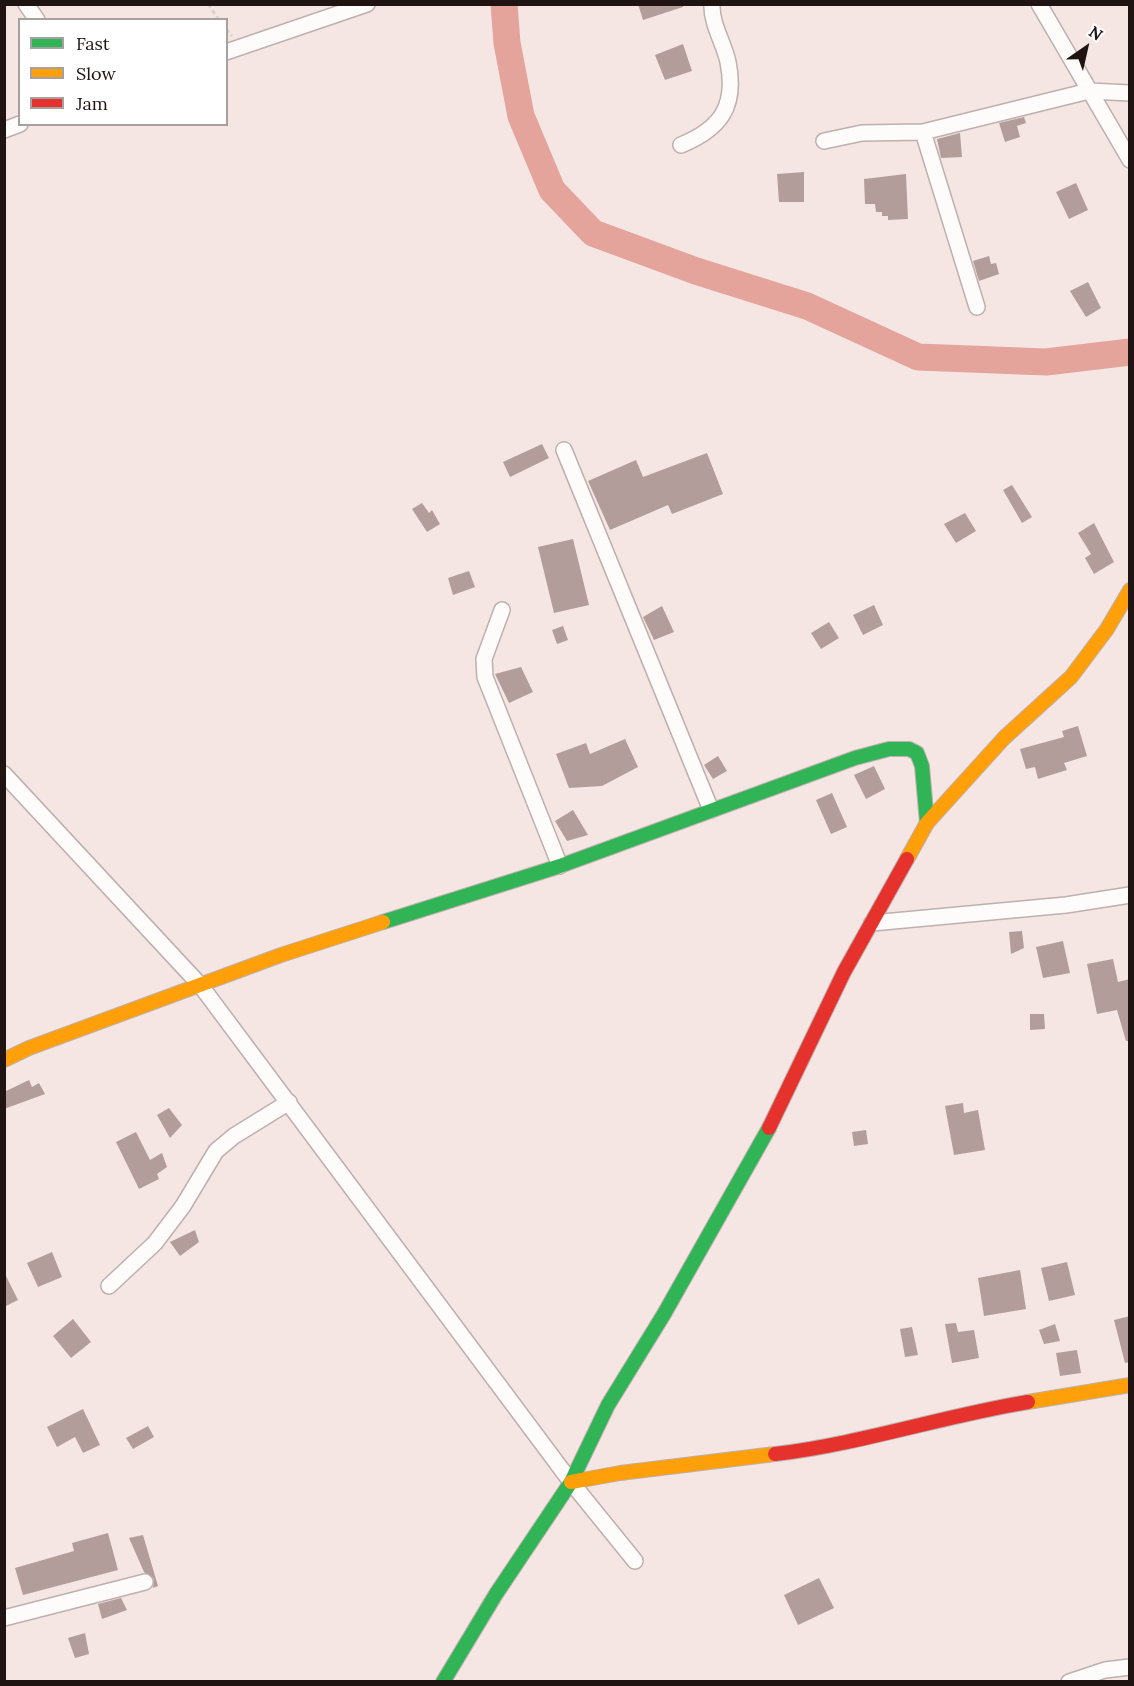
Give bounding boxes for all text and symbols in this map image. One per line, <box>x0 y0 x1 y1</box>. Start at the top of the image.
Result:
legend <box>18 18 228 126</box>
north arrow <box>1056 18 1116 78</box>
text: N <box>1085 21 1107 45</box>
text: Fast <box>76 32 110 55</box>
text: Slow <box>76 62 116 85</box>
text: Jam <box>76 92 108 115</box>

